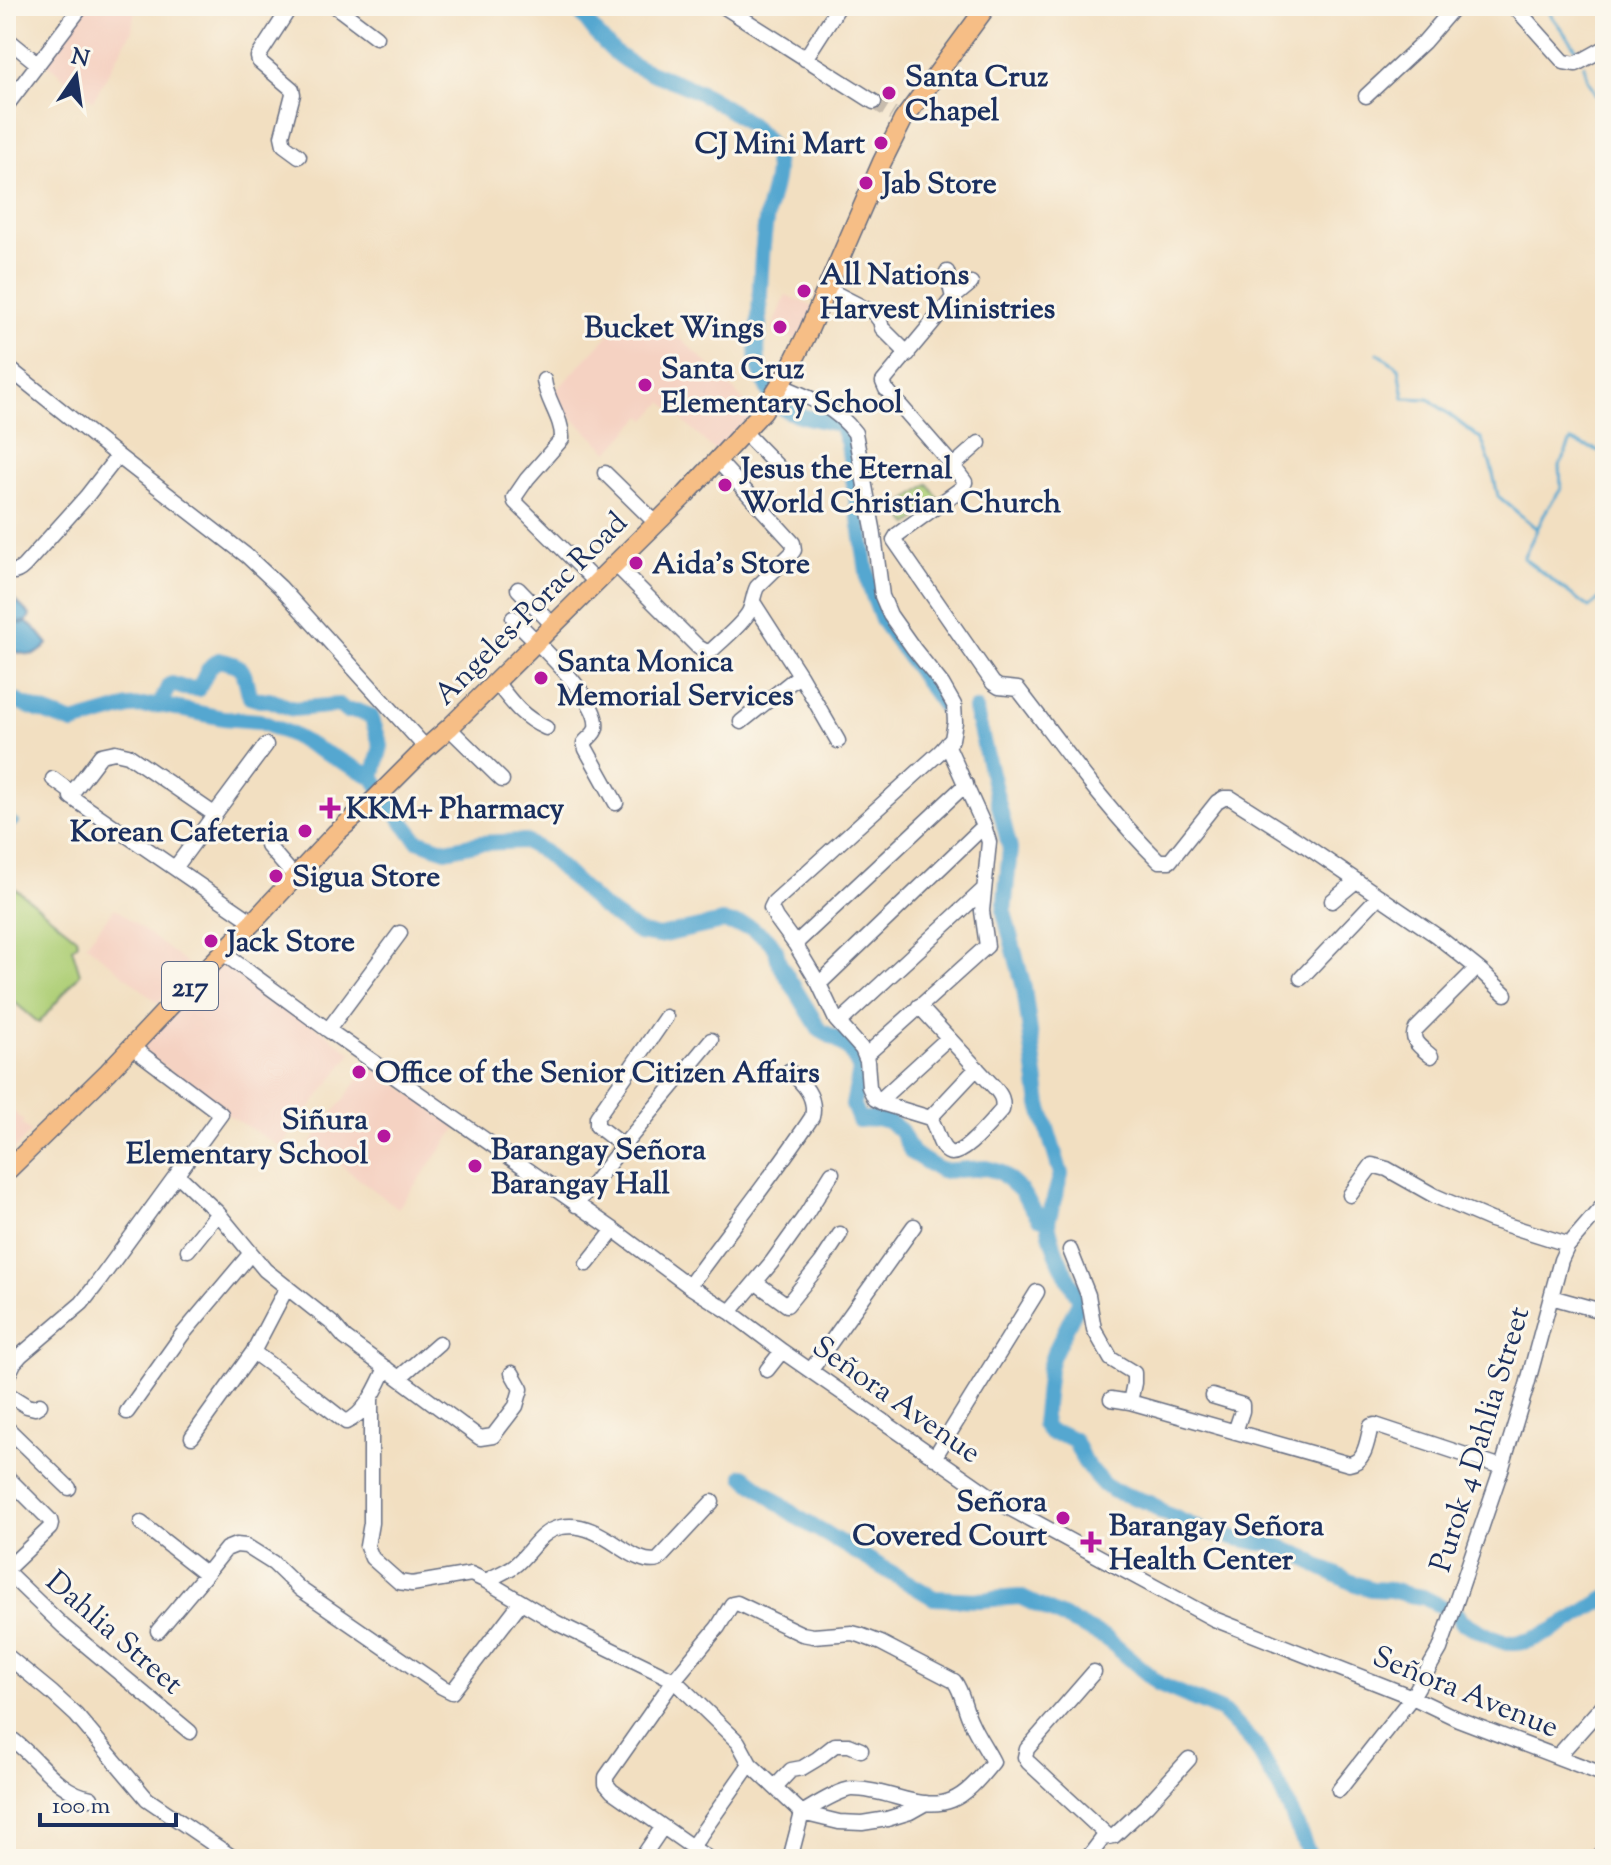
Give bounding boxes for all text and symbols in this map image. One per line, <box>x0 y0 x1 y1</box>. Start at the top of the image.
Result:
north arrow <box>36 36 116 116</box>
text: N <box>68 42 92 77</box>
place label: Santa Cruz Chapel <box>905 57 1048 134</box>
marker: Santa Cruz Chapel <box>880 84 898 102</box>
place label: CJ Mini Mart <box>694 124 866 167</box>
marker: CJ Mini Mart <box>872 134 890 152</box>
place label: Jab Store <box>880 164 997 207</box>
marker: Jab Store <box>857 174 875 192</box>
place label: All Nations Harvest Ministries <box>820 255 1056 332</box>
marker: All Nations Harvest Ministries <box>795 282 813 300</box>
place label: Bucket Wings <box>584 308 764 351</box>
marker: Bucket Wings <box>771 318 789 336</box>
place label: Santa Cruz Elementary School <box>661 349 904 426</box>
marker: Santa Cruz Elementary School <box>636 376 654 394</box>
place label: Jesus the Eternal World Christian Church <box>739 449 1062 526</box>
marker: Jesus the Eternal World Christian Church <box>716 476 734 494</box>
street label: Angeles-Porac Road <box>425 503 638 716</box>
place label: Aida's Store <box>652 544 810 587</box>
marker: Aida's Store <box>627 554 645 572</box>
place label: Santa Monica Memorial Services <box>557 642 794 719</box>
marker: Santa Monica Memorial Services <box>532 669 550 687</box>
place label: KKM+ Pharmacy <box>346 789 564 832</box>
marker: KKM+ Pharmacy <box>321 799 339 817</box>
place label: Korean Cafeteria <box>70 812 289 855</box>
marker: Korean Cafeteria <box>296 822 314 840</box>
place label: Sigua Store <box>292 857 440 900</box>
marker: Sigua Store <box>267 867 285 885</box>
place label: Jack Store <box>225 922 355 965</box>
marker: Jack Store <box>202 932 220 950</box>
road number: 217 <box>162 962 218 1010</box>
place label: Office of the Senior Citizen Affairs <box>375 1053 820 1096</box>
marker: Office of the Senior Citizen Affairs <box>350 1063 368 1081</box>
place label: Siñura Elementary School <box>126 1100 369 1177</box>
marker: Siñura Elementary School <box>375 1127 393 1145</box>
place label: Barangay Señora Barangay Hall <box>491 1130 706 1207</box>
marker: Barangay Señora Barangay Hall <box>466 1157 484 1175</box>
street label: Purok 4 Dahlia Street <box>1421 1302 1542 1578</box>
street label: Señora Avenue <box>802 1327 989 1475</box>
place label: Señora Covered Court <box>852 1482 1048 1559</box>
place label: Barangay Señora Health Center <box>1109 1506 1324 1583</box>
marker: Señora Covered Court <box>1054 1509 1072 1527</box>
marker: Barangay Señora Health Center <box>1080 1531 1102 1553</box>
street label: Dahlia Street <box>35 1562 192 1706</box>
street label: Señora Avenue <box>1365 1636 1565 1750</box>
scale bar <box>40 1777 176 1827</box>
text: 100 m <box>52 1790 110 1824</box>

